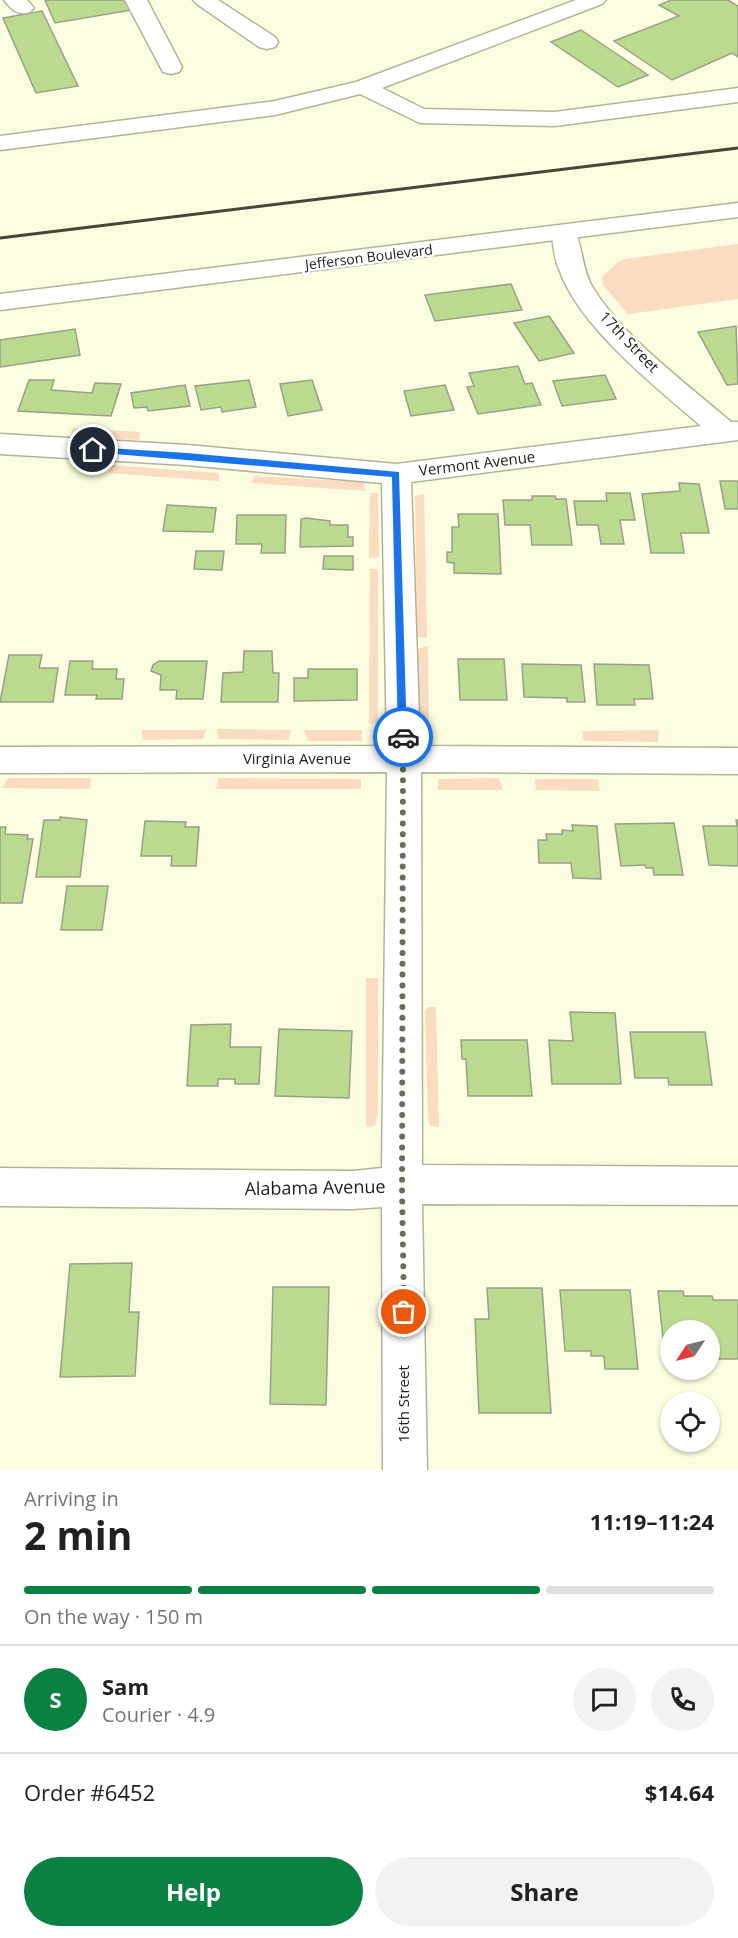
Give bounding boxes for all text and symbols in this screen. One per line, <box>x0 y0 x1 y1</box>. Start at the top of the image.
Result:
street label: Jefferson Boulevard <box>302 239 434 274</box>
street label: 17th Street <box>596 306 664 376</box>
pin <box>67 424 118 475</box>
icon: home <box>76 433 109 466</box>
street label: Vermont Avenue <box>418 446 536 480</box>
courier <box>373 707 433 767</box>
icon: car <box>387 721 420 754</box>
street label: Virginia Avenue <box>243 748 351 768</box>
street label: Alabama Avenue <box>244 1174 386 1200</box>
pin <box>378 1286 429 1337</box>
icon: bag <box>387 1295 420 1328</box>
north arrow <box>660 1320 720 1380</box>
map controls <box>660 1320 720 1452</box>
street label: 16th Street <box>393 1365 413 1443</box>
button: locate <box>660 1392 720 1452</box>
text: Arriving in <box>24 1485 119 1512</box>
text: 11:19–11:24 <box>590 1506 714 1536</box>
text: 2 min <box>24 1508 132 1561</box>
text: On the way · 150 m <box>24 1603 203 1630</box>
button: chat <box>573 1668 636 1731</box>
button: phone <box>651 1668 714 1731</box>
text: Sam <box>102 1671 149 1701</box>
text: S <box>49 1684 62 1714</box>
text: Courier · 4.9 <box>102 1701 215 1728</box>
text: Order #6452 <box>24 1777 155 1807</box>
text: $14.64 <box>645 1777 714 1807</box>
button: Help <box>24 1857 363 1926</box>
button: Share <box>375 1857 714 1926</box>

